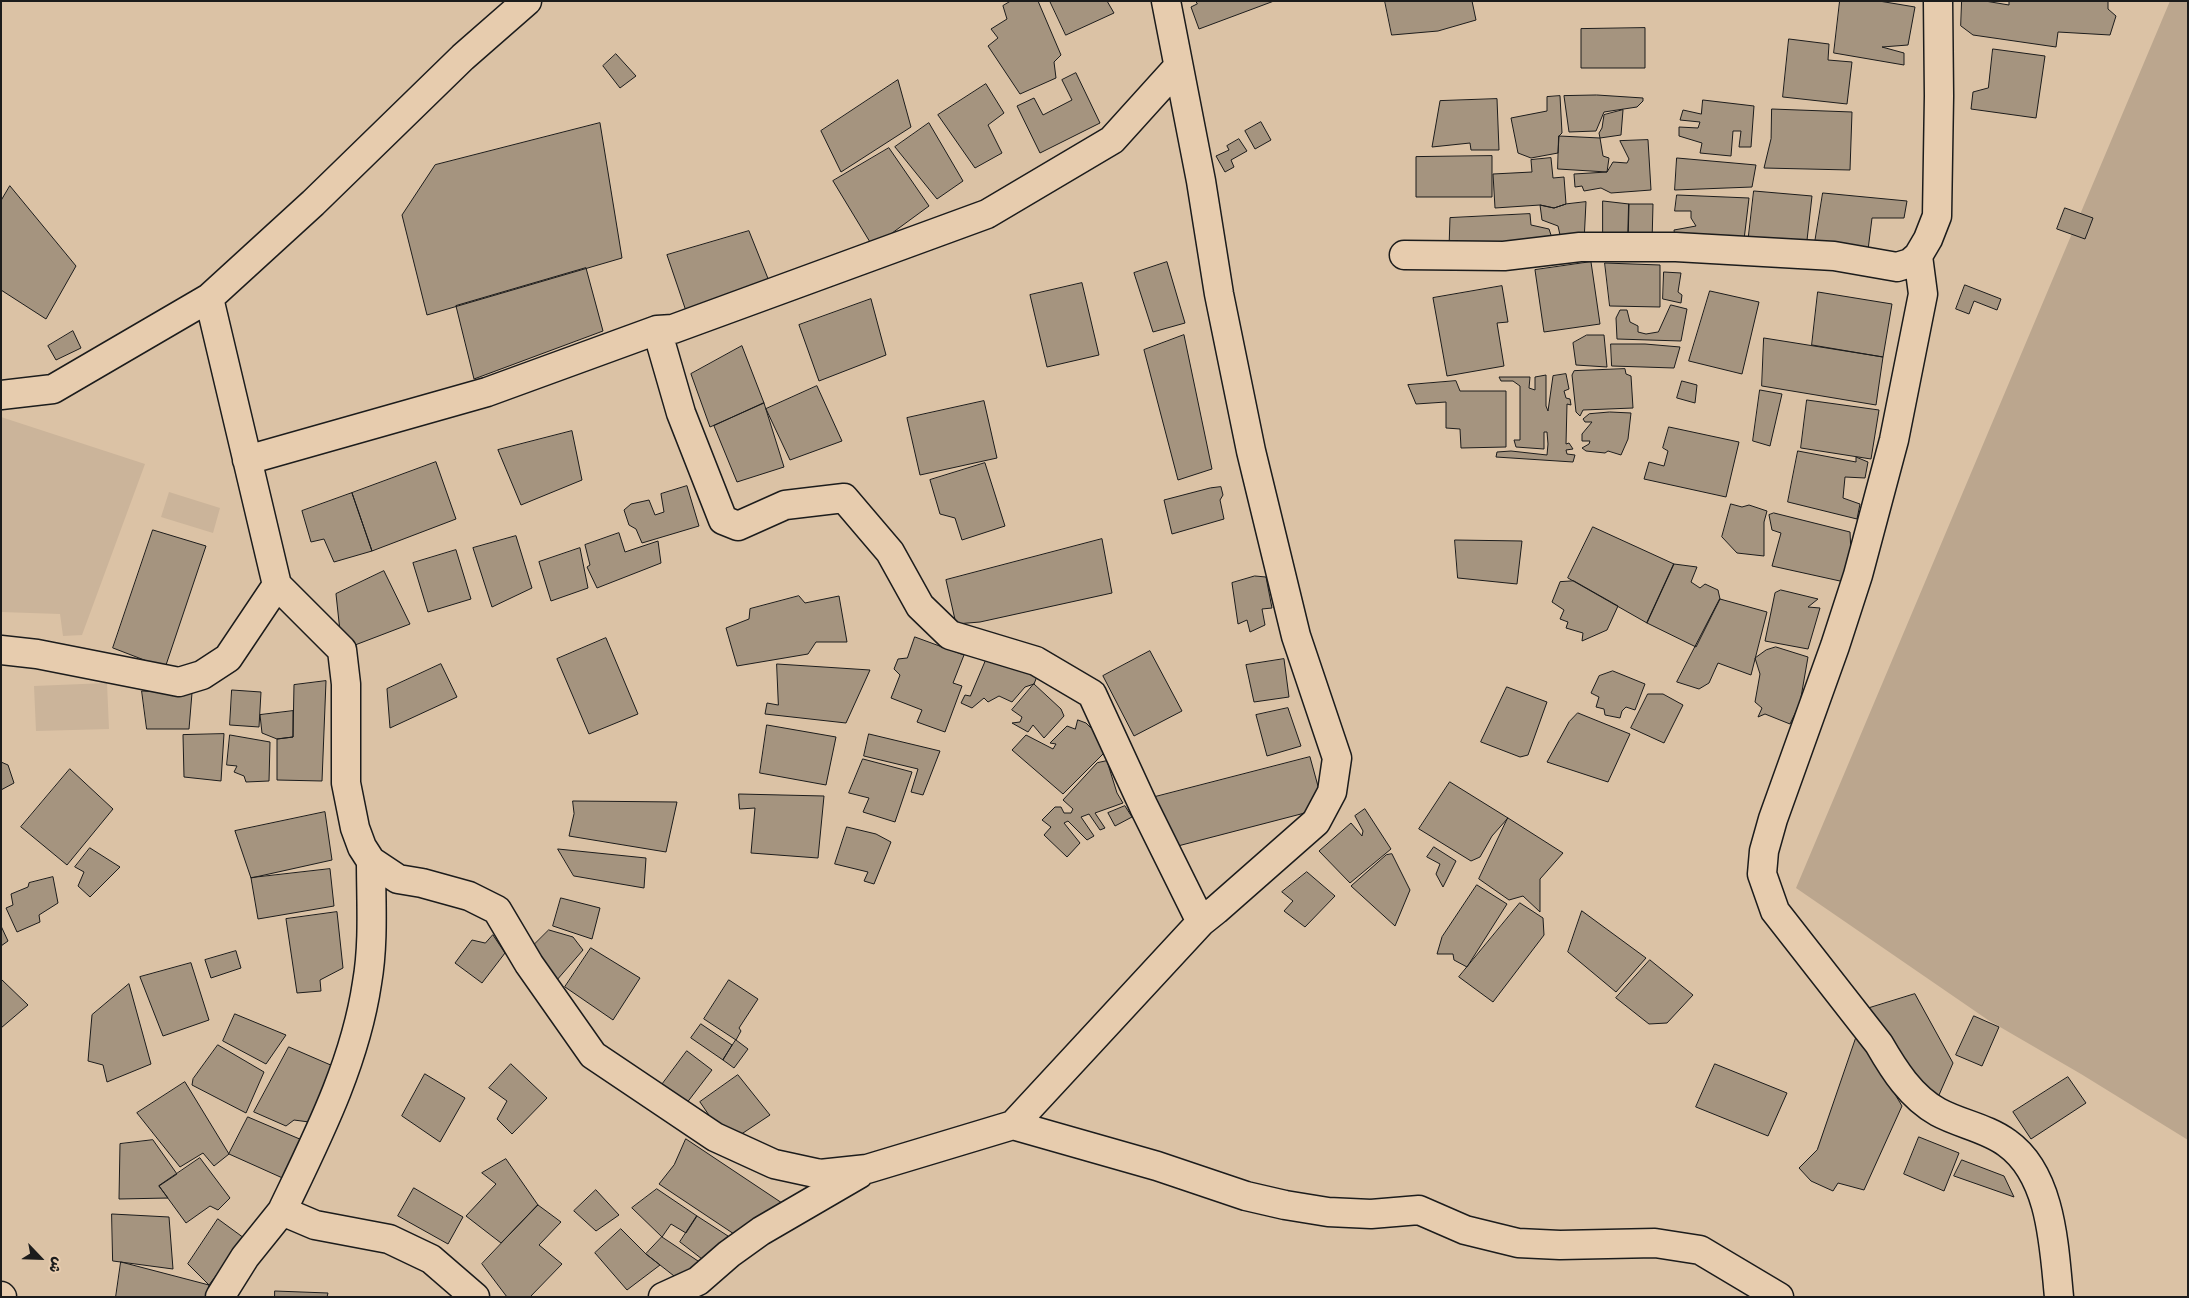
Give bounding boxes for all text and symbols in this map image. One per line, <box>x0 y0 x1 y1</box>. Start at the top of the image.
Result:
north arrow <box>15 1233 65 1283</box>
text: ش <box>43 1254 65 1275</box>

